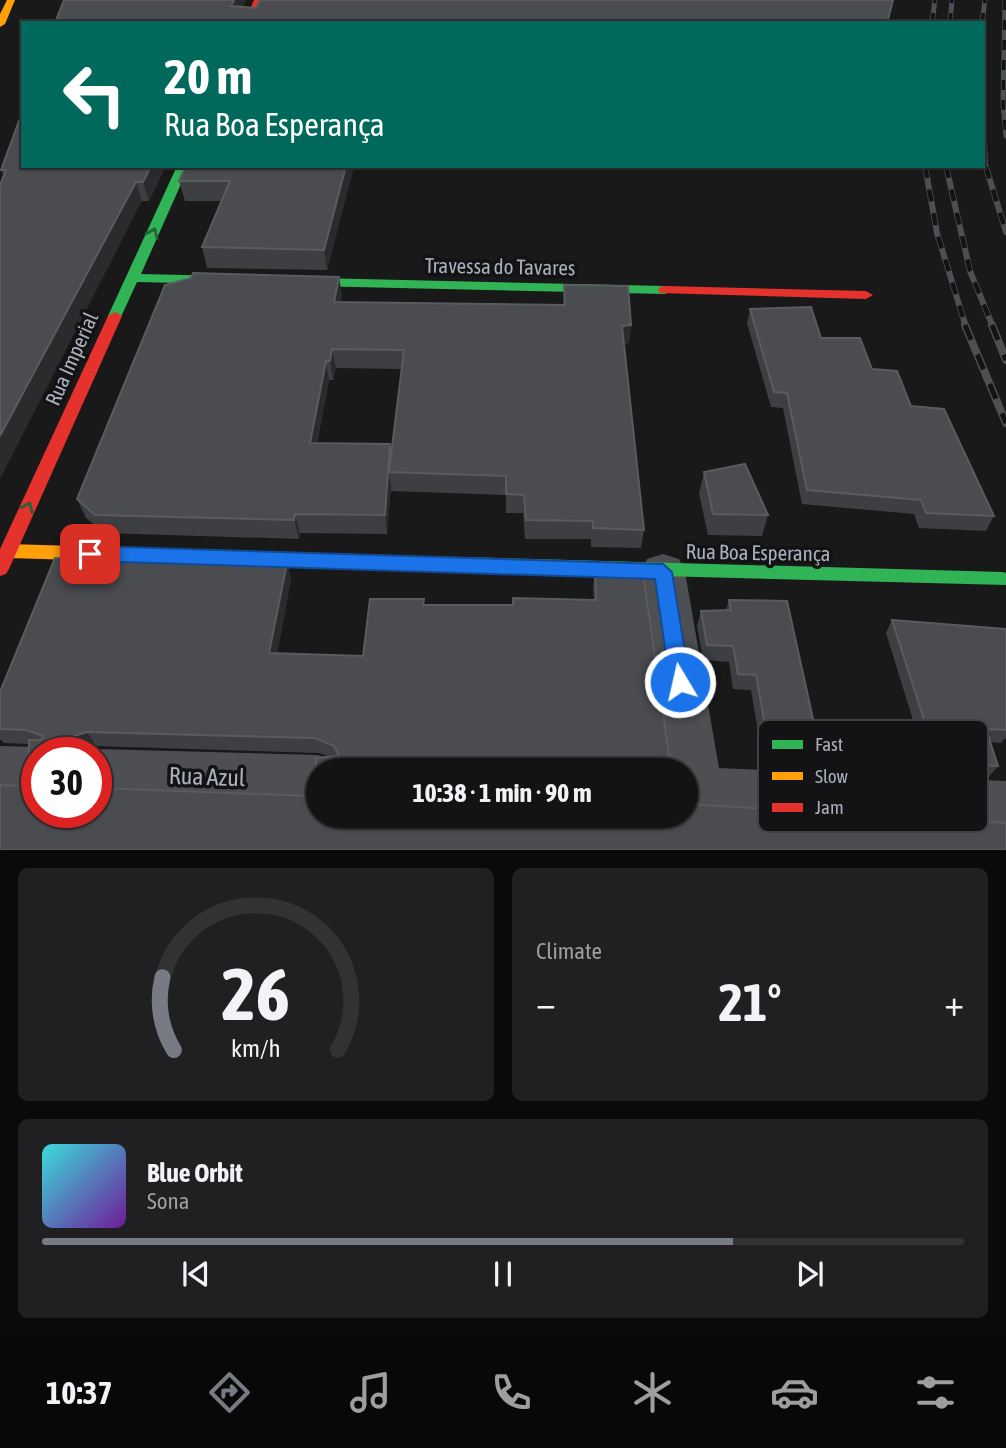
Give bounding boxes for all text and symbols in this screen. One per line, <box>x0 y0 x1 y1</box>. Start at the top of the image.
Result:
text: 20 m <box>164 48 252 104</box>
icon: left <box>49 49 140 140</box>
text: Rua Boa Esperança <box>164 106 385 143</box>
one-way arrow <box>144 228 158 240</box>
street label: Travessa do Tavares <box>425 253 575 279</box>
street label: Rua Imperial <box>40 308 102 409</box>
one-way arrow <box>20 502 34 514</box>
pin <box>60 524 120 584</box>
icon: arrive <box>71 535 109 573</box>
street label: Rua Boa Esperança <box>685 539 831 565</box>
position arrow <box>643 645 717 719</box>
legend <box>758 720 988 832</box>
text: Fast <box>815 733 843 755</box>
speed limit sign: 30 <box>21 737 112 828</box>
street label: Rua Azul <box>168 762 246 791</box>
text: Slow <box>815 765 849 787</box>
text: 10:38 · 1 min · 90 m <box>412 778 592 808</box>
text: Jam <box>815 796 844 818</box>
text: Climate <box>536 938 602 964</box>
text: 26 <box>222 953 290 1036</box>
text: 21° <box>718 972 782 1032</box>
text: − <box>536 981 556 1024</box>
text: + <box>944 981 964 1024</box>
text: km/h <box>231 1034 281 1062</box>
text: Blue Orbit <box>147 1158 243 1188</box>
text: Sona <box>147 1188 189 1214</box>
icon: previous <box>177 1255 215 1293</box>
icon: pause <box>484 1255 522 1293</box>
icon: next <box>791 1255 829 1293</box>
icon: directions <box>205 1368 254 1417</box>
icon: music <box>346 1368 395 1417</box>
icon: phone <box>487 1368 536 1417</box>
icon: climate <box>628 1368 677 1417</box>
icon: car <box>770 1368 819 1417</box>
icon: filters <box>911 1368 960 1417</box>
text: 10:37 <box>46 1374 113 1411</box>

